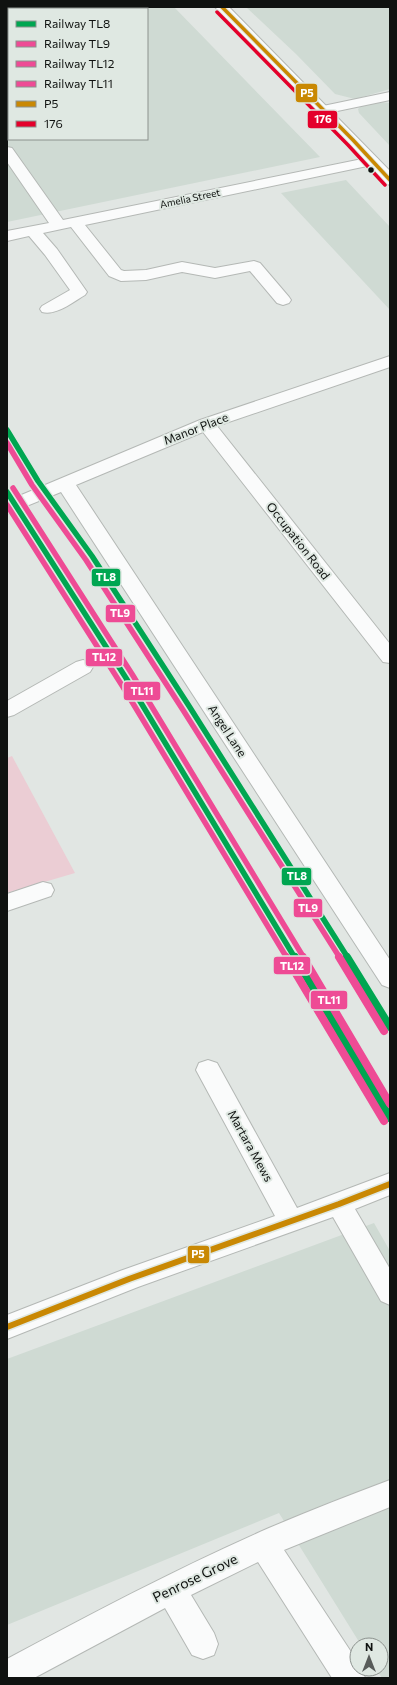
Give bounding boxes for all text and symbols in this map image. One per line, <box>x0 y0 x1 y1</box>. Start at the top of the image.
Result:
legend <box>8 8 148 140</box>
text: Railway TL8 <box>44 16 110 30</box>
text: Railway TL9 <box>44 36 110 50</box>
text: Railway TL12 <box>44 56 115 70</box>
text: Railway TL11 <box>44 76 113 90</box>
line badge: P5 <box>295 83 318 103</box>
text: P5 <box>300 86 314 99</box>
text: P5 <box>44 96 59 110</box>
line badge: 176 <box>307 110 338 129</box>
text: 176 <box>314 112 332 125</box>
text: 176 <box>44 116 63 130</box>
unlabelled marker <box>366 165 376 175</box>
street label: Amelia Street <box>159 186 221 210</box>
street label: Manor Place <box>161 409 230 447</box>
street label: Occupation Road <box>264 499 333 582</box>
line badge: TL8 <box>91 568 121 587</box>
text: TL8 <box>96 570 116 583</box>
line badge: TL9 <box>105 604 136 623</box>
text: TL9 <box>110 606 130 619</box>
line badge: TL12 <box>85 648 123 667</box>
text: TL12 <box>92 650 116 663</box>
line badge: TL11 <box>123 681 161 701</box>
text: TL11 <box>131 684 153 697</box>
street label: Angel Lane <box>206 702 250 759</box>
line badge: TL8 <box>281 867 312 886</box>
text: TL8 <box>287 869 307 882</box>
line badge: TL9 <box>293 898 323 918</box>
text: TL9 <box>298 901 318 914</box>
line badge: TL12 <box>273 956 311 975</box>
text: TL12 <box>280 959 304 972</box>
line badge: TL11 <box>310 990 348 1010</box>
text: TL11 <box>318 993 340 1006</box>
street label: Martara Mews <box>225 1107 276 1184</box>
line badge: P5 <box>187 1245 210 1264</box>
text: P5 <box>191 1247 205 1260</box>
street label: Penrose Grove <box>150 1550 240 1605</box>
north arrow <box>349 1637 389 1677</box>
text: N <box>365 1640 373 1653</box>

